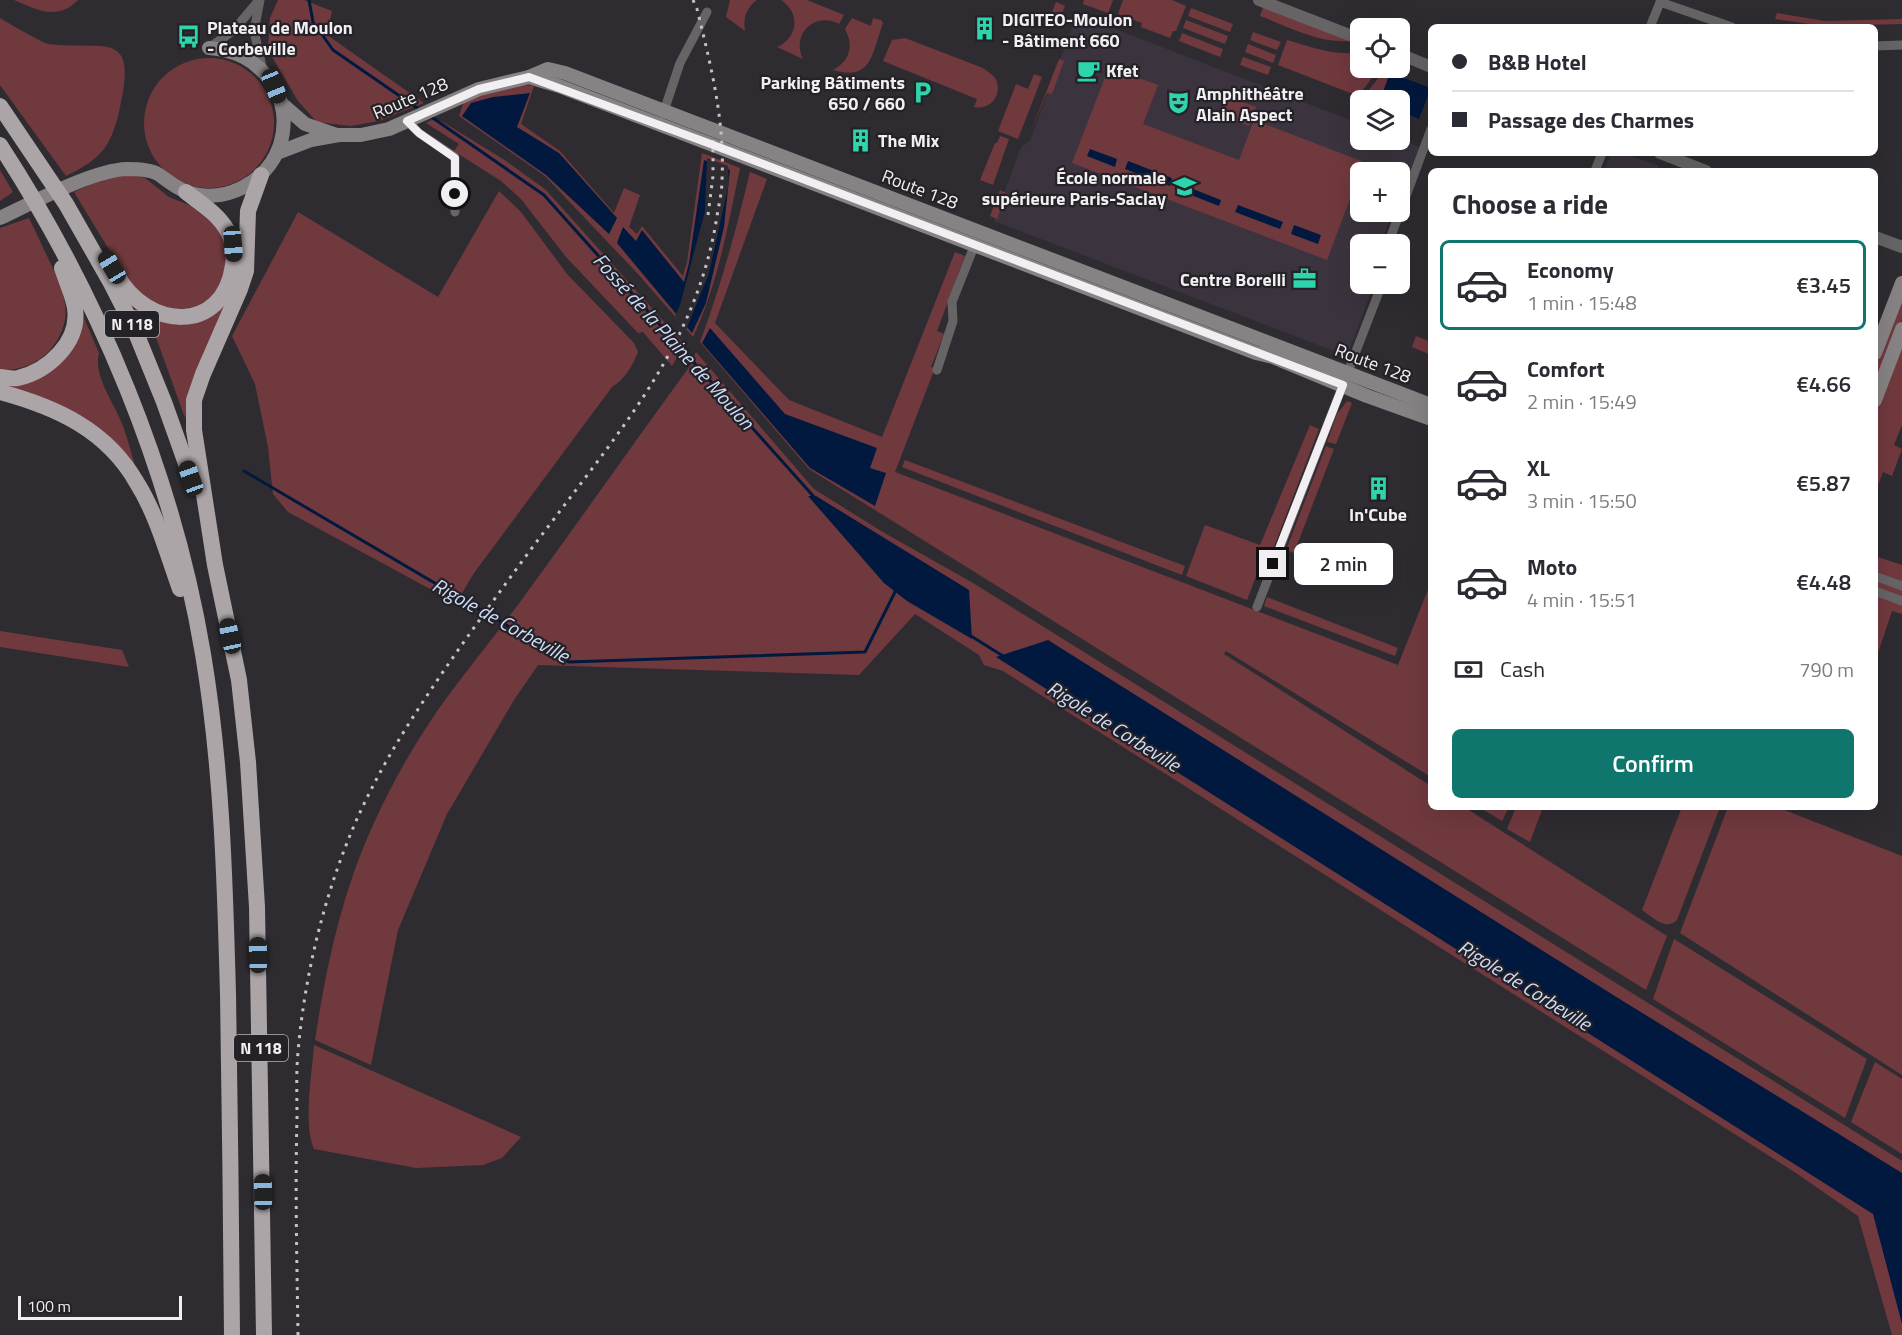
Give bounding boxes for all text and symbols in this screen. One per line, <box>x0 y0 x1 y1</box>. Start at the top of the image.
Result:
place label: DIGITEO-Moulon - Bâtiment 660 <box>1002 6 1132 54</box>
place label: Plateau de Moulon - Corbeville <box>207 14 353 62</box>
building icon: DIGITEO-Moulon - Bâtiment 660 <box>971 16 997 42</box>
map controls <box>1350 18 1410 294</box>
button: locate <box>1350 18 1410 78</box>
bus stop icon: Plateau de Moulon - Corbeville <box>176 24 202 50</box>
text: B&B Hotel <box>1488 45 1587 79</box>
cafe icon: Kfet <box>1075 57 1101 83</box>
place label: Kfet <box>1106 57 1139 84</box>
car <box>259 66 289 106</box>
place label: Parking Bâtiments 650 / 660 <box>761 69 905 117</box>
street label: Route 128 <box>368 70 452 126</box>
parking icon: Parking Bâtiments 650 / 660 <box>910 79 936 105</box>
place label: Amphithéâtre Alain Aspect <box>1196 80 1304 128</box>
theatre icon: Amphithéâtre Alain Aspect <box>1165 90 1191 116</box>
button: layers <box>1350 90 1410 150</box>
text: Passage des Charmes <box>1488 103 1694 137</box>
building icon: The Mix <box>847 127 873 153</box>
place label: The Mix <box>878 127 940 154</box>
street label: Route 128 <box>878 162 962 216</box>
button: + <box>1350 162 1410 222</box>
place label: École normale supérieure Paris-Saclay <box>982 164 1166 212</box>
school or university icon: École normale supérieure Paris-Saclay <box>1171 174 1197 200</box>
route start <box>441 180 468 207</box>
text: Choose a ride <box>1452 183 1608 224</box>
car <box>223 225 243 263</box>
button: − <box>1350 234 1410 294</box>
water label: Fossé de la Plaine de Moulon <box>586 246 763 437</box>
car <box>95 247 129 287</box>
text: Economy <box>1527 253 1614 287</box>
icon: car <box>1455 258 1509 312</box>
place label: Centre Borelli <box>1180 266 1286 293</box>
office icon: Centre Borelli <box>1291 266 1317 292</box>
text: €3.45 <box>1796 268 1851 302</box>
text: 1 min · 15:48 <box>1527 287 1637 318</box>
road number: N 118 <box>105 311 159 337</box>
street label: Route 128 <box>1331 336 1415 390</box>
text: Comfort <box>1527 352 1605 386</box>
icon: car <box>1455 357 1509 411</box>
text: €4.66 <box>1796 367 1851 401</box>
text: 2 min · 15:49 <box>1527 386 1637 417</box>
text: XL <box>1527 451 1550 485</box>
icon: car <box>1455 456 1509 510</box>
car <box>176 458 206 498</box>
text: €5.87 <box>1796 466 1851 500</box>
building icon: In'Cube <box>1365 475 1391 501</box>
text: 3 min · 15:50 <box>1527 485 1637 516</box>
place label: In'Cube <box>1349 501 1407 528</box>
callout: 2 min <box>1294 543 1393 585</box>
text: 2 min <box>1319 548 1368 579</box>
route end <box>1259 550 1286 577</box>
text: Moto <box>1527 550 1577 584</box>
icon: car <box>1455 555 1509 609</box>
text: €4.48 <box>1796 565 1851 599</box>
water label: Rigole de Corbeville <box>427 569 577 671</box>
text: 4 min · 15:51 <box>1527 584 1637 615</box>
car <box>217 617 243 655</box>
text: Cash <box>1500 652 1545 686</box>
icon: cash <box>1452 653 1485 686</box>
text: 790 m <box>1799 654 1854 685</box>
water label: Rigole de Corbeville <box>1041 672 1188 780</box>
button: Confirm <box>1452 729 1854 798</box>
water label: Rigole de Corbeville <box>1452 931 1599 1039</box>
car <box>249 937 267 973</box>
road number: N 118 <box>234 1035 288 1061</box>
car <box>254 1174 272 1210</box>
scale bar <box>18 1293 182 1320</box>
text: 100 m <box>27 1294 71 1318</box>

